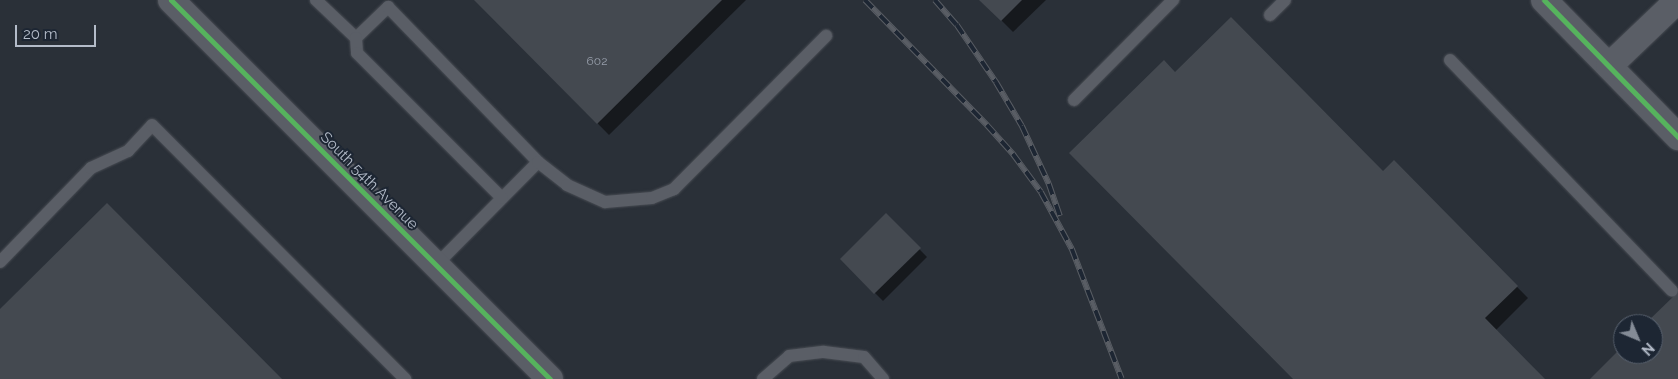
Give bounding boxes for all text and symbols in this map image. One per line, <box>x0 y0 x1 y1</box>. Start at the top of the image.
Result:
scale bar <box>18 15 99 47</box>
text: 20 m <box>23 25 58 43</box>
house number: 602 <box>587 55 607 69</box>
street label: South 54th Avenue <box>316 128 422 234</box>
north arrow <box>1613 314 1663 364</box>
text: N <box>1638 339 1657 358</box>

